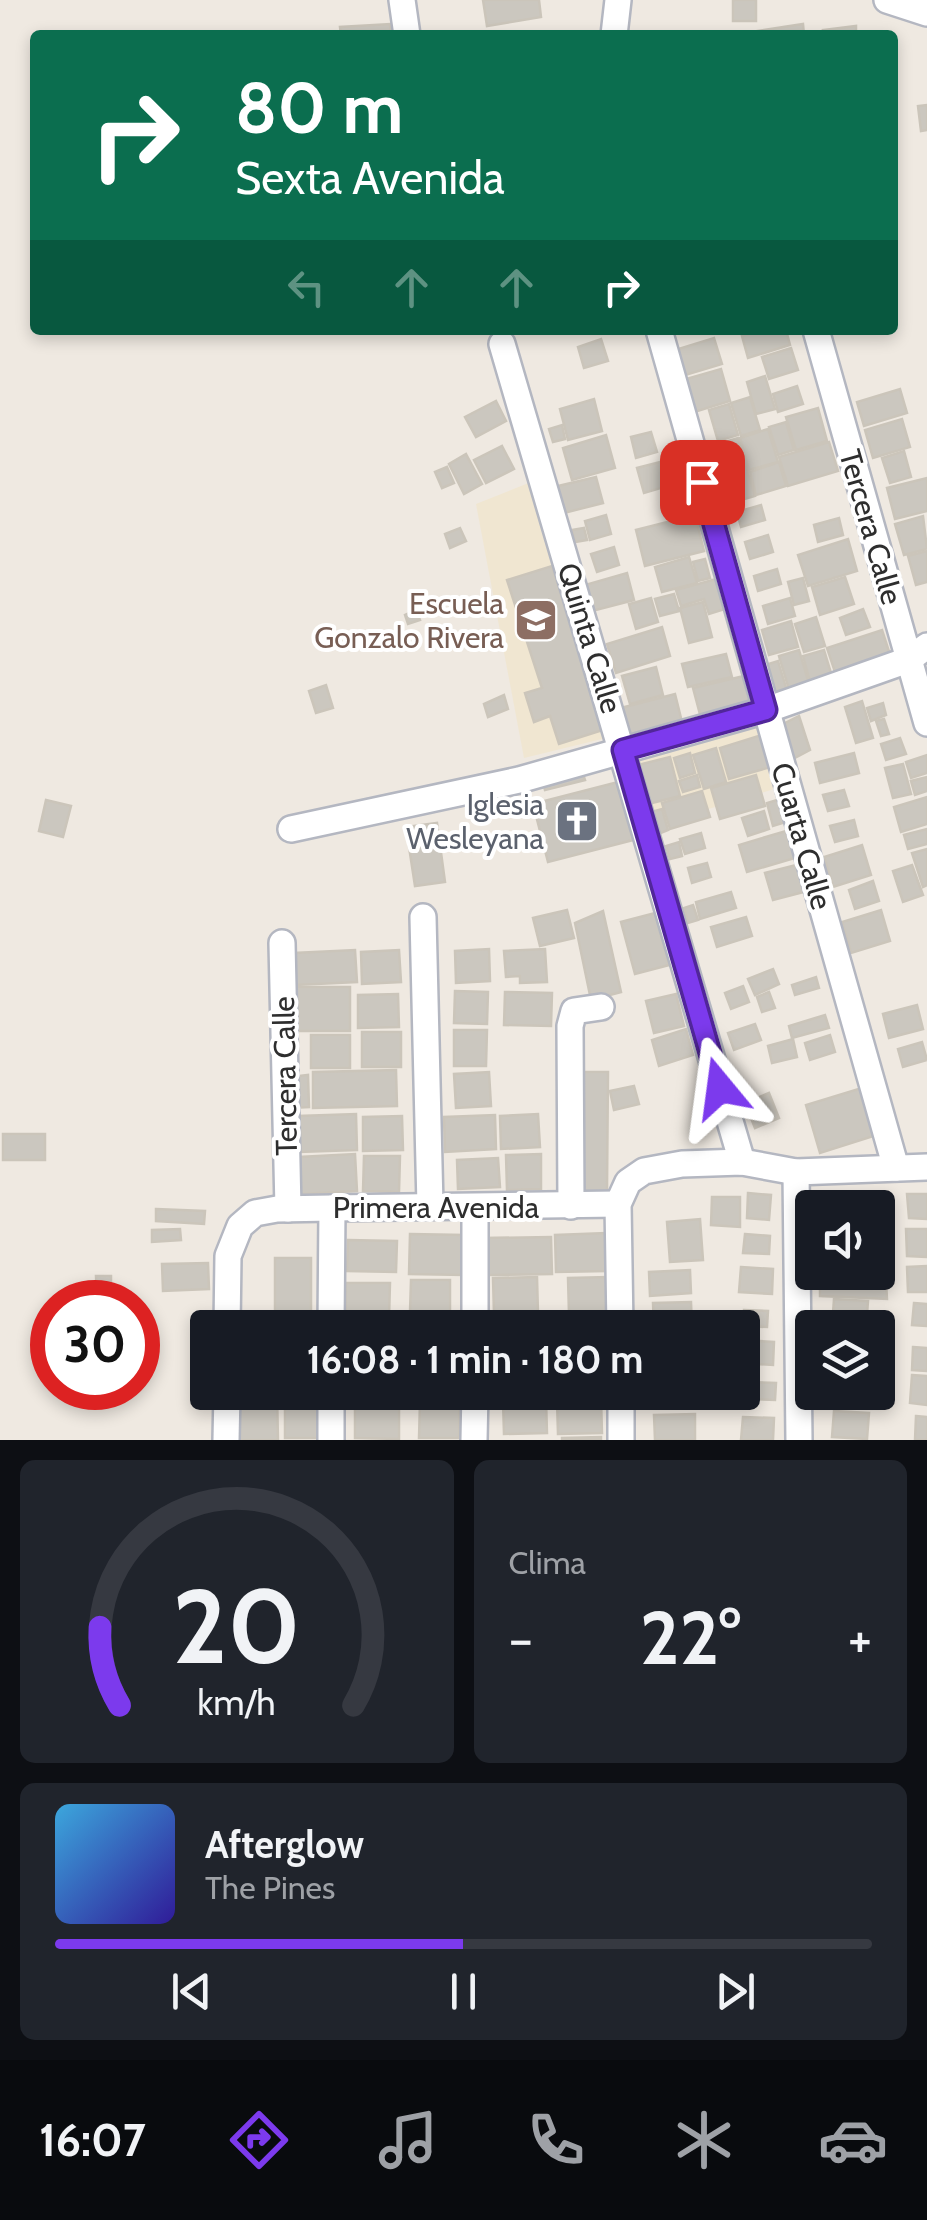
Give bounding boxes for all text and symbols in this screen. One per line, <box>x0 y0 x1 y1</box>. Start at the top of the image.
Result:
text: 80 m <box>235 65 403 151</box>
icon: right <box>70 70 200 200</box>
text: Sexta Avenida <box>235 151 505 205</box>
icon: left <box>279 260 334 315</box>
icon: ahead <box>384 260 439 315</box>
icon: ahead <box>489 260 544 315</box>
icon: right <box>594 260 649 315</box>
pin <box>660 440 745 525</box>
street label: Tercera Calle <box>831 445 911 609</box>
icon: arrive <box>675 455 730 510</box>
street label: Quinta Calle <box>550 558 630 718</box>
place label: Escuela Gonzalo Rivera <box>314 585 505 656</box>
school or university icon: Escuela Gonzalo Rivera <box>513 597 559 643</box>
street label: Cuarta Calle <box>763 758 841 914</box>
place label: Iglesia Wesleyana <box>406 786 545 857</box>
church icon: Iglesia Wesleyana <box>554 798 600 844</box>
street label: Tercera Calle <box>265 996 305 1156</box>
position arrow <box>668 1036 772 1140</box>
street label: Primera Avenida <box>333 1189 540 1226</box>
map controls <box>795 1190 895 1410</box>
button: sound <box>795 1190 895 1290</box>
speed limit sign: 30 <box>30 1280 160 1410</box>
button: layers <box>795 1310 895 1410</box>
text: 16:08 · 1 min · 180 m <box>307 1336 643 1383</box>
text: Clima <box>509 1543 586 1582</box>
text: 20 <box>173 1563 301 1689</box>
text: 22° <box>640 1592 741 1683</box>
text: − <box>509 1605 533 1672</box>
text: + <box>848 1605 872 1672</box>
text: km/h <box>198 1681 276 1724</box>
text: Afterglow <box>205 1821 364 1868</box>
text: The Pines <box>205 1868 335 1907</box>
icon: previous <box>164 1964 219 2019</box>
icon: pause <box>436 1964 491 2019</box>
icon: next <box>708 1964 763 2019</box>
icon: directions <box>224 2105 294 2175</box>
icon: music <box>373 2105 443 2175</box>
icon: phone <box>521 2105 591 2175</box>
icon: climate <box>669 2105 739 2175</box>
icon: car <box>818 2105 888 2175</box>
text: 16:07 <box>39 2113 146 2167</box>

